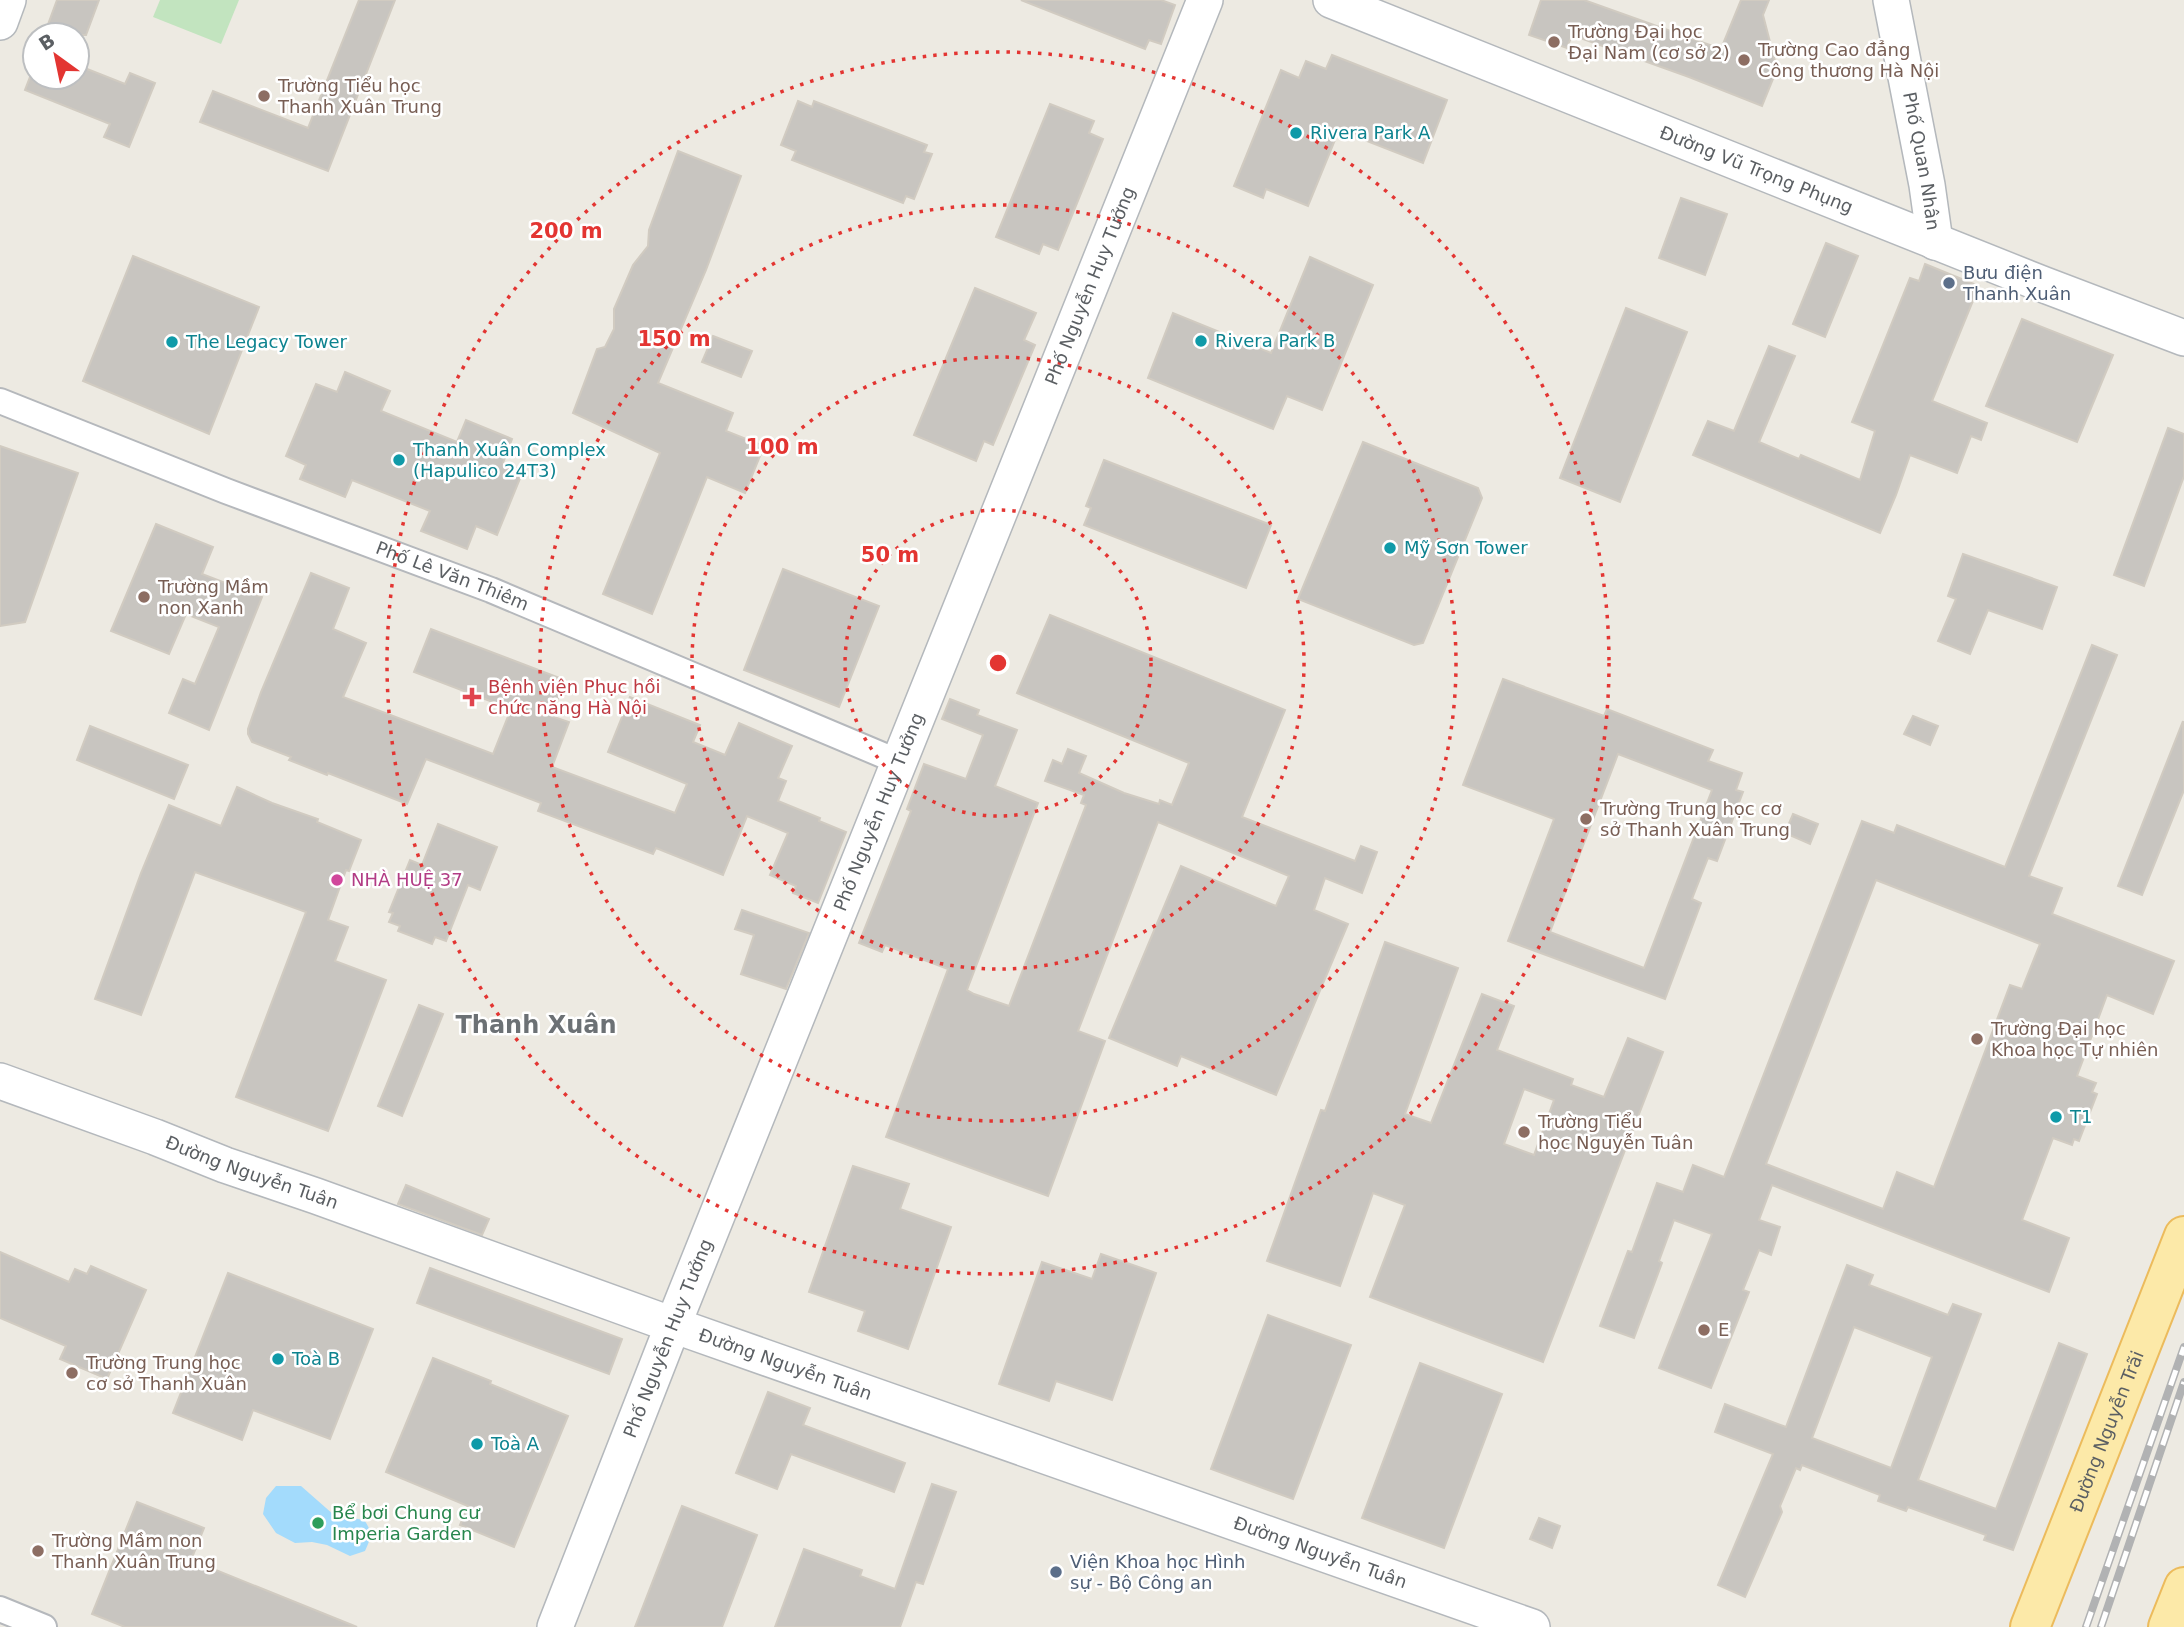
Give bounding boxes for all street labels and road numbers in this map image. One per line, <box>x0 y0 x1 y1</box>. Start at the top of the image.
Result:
street label: Phố Quan Nhân <box>1899 90 1944 232</box>
street label: Đường Vũ Trọng Phụng <box>1657 121 1856 217</box>
street label: Phố Nguyễn Huy Tưởng <box>1041 183 1139 388</box>
street label: Phố Lê Văn Thiêm <box>373 537 532 615</box>
street label: Phố Nguyễn Huy Tưởng <box>829 710 928 914</box>
street label: Đường Nguyễn Tuân <box>162 1131 341 1213</box>
street label: Phố Nguyễn Huy Tưởng <box>619 1236 716 1441</box>
street label: Đường Nguyễn Tuân <box>696 1324 875 1404</box>
street label: Đường Nguyễn Trãi <box>2065 1348 2148 1515</box>
street label: Đường Nguyễn Tuân <box>1231 1512 1410 1592</box>

